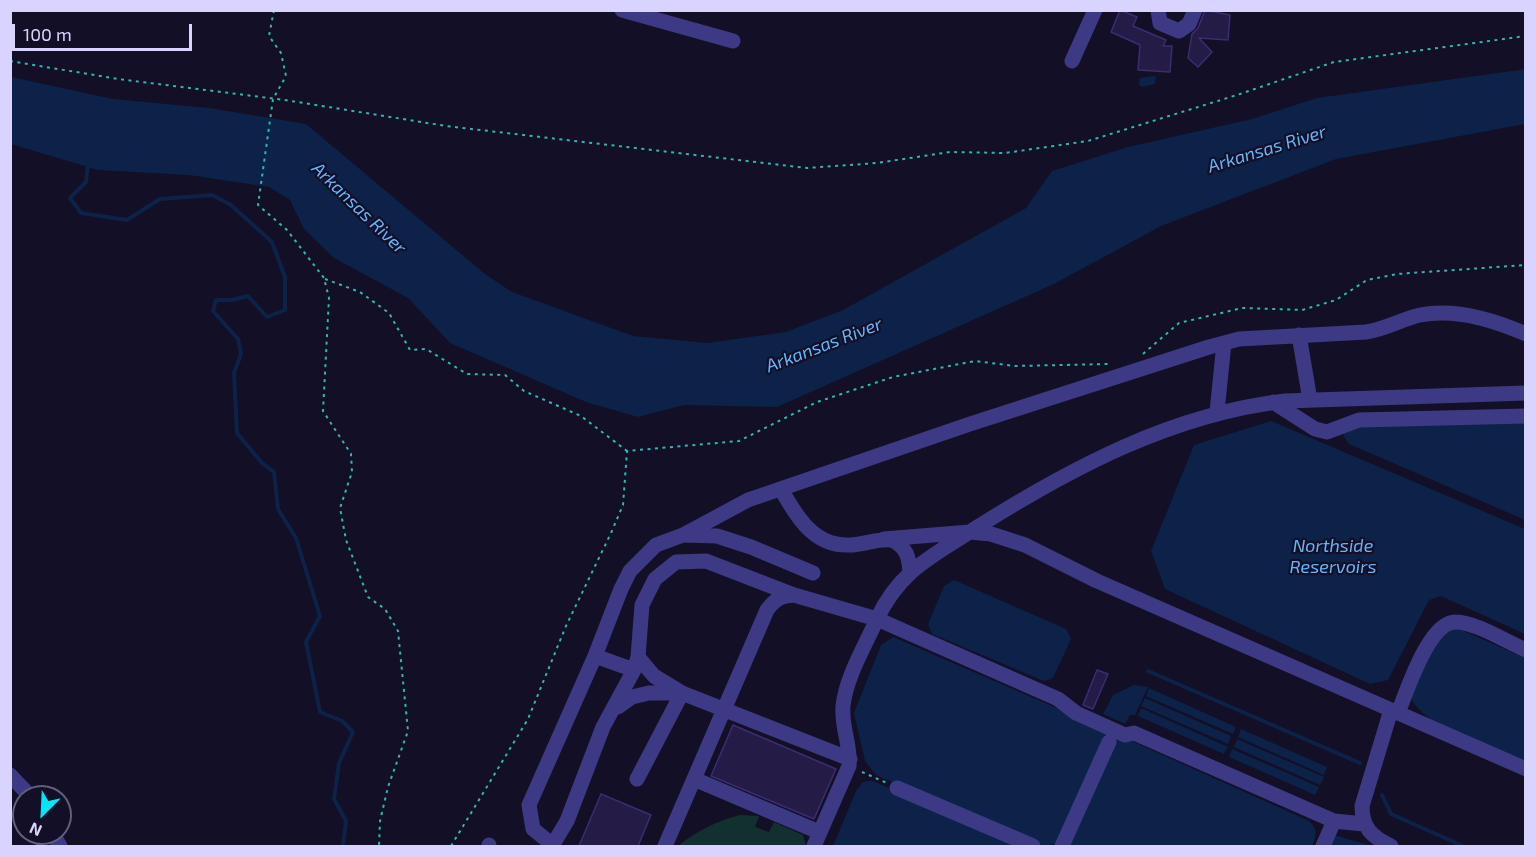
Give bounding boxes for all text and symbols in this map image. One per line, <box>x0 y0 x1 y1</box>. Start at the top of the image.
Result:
scale bar <box>15 12 195 50</box>
text: 100 m <box>23 23 72 45</box>
water label: Arkansas River <box>1205 121 1329 177</box>
water label: Arkansas River <box>307 158 411 258</box>
water label: Arkansas River <box>763 313 885 377</box>
water label: Northside Reservoirs <box>1289 535 1377 578</box>
north arrow <box>12 785 72 845</box>
text: N <box>26 819 44 841</box>

